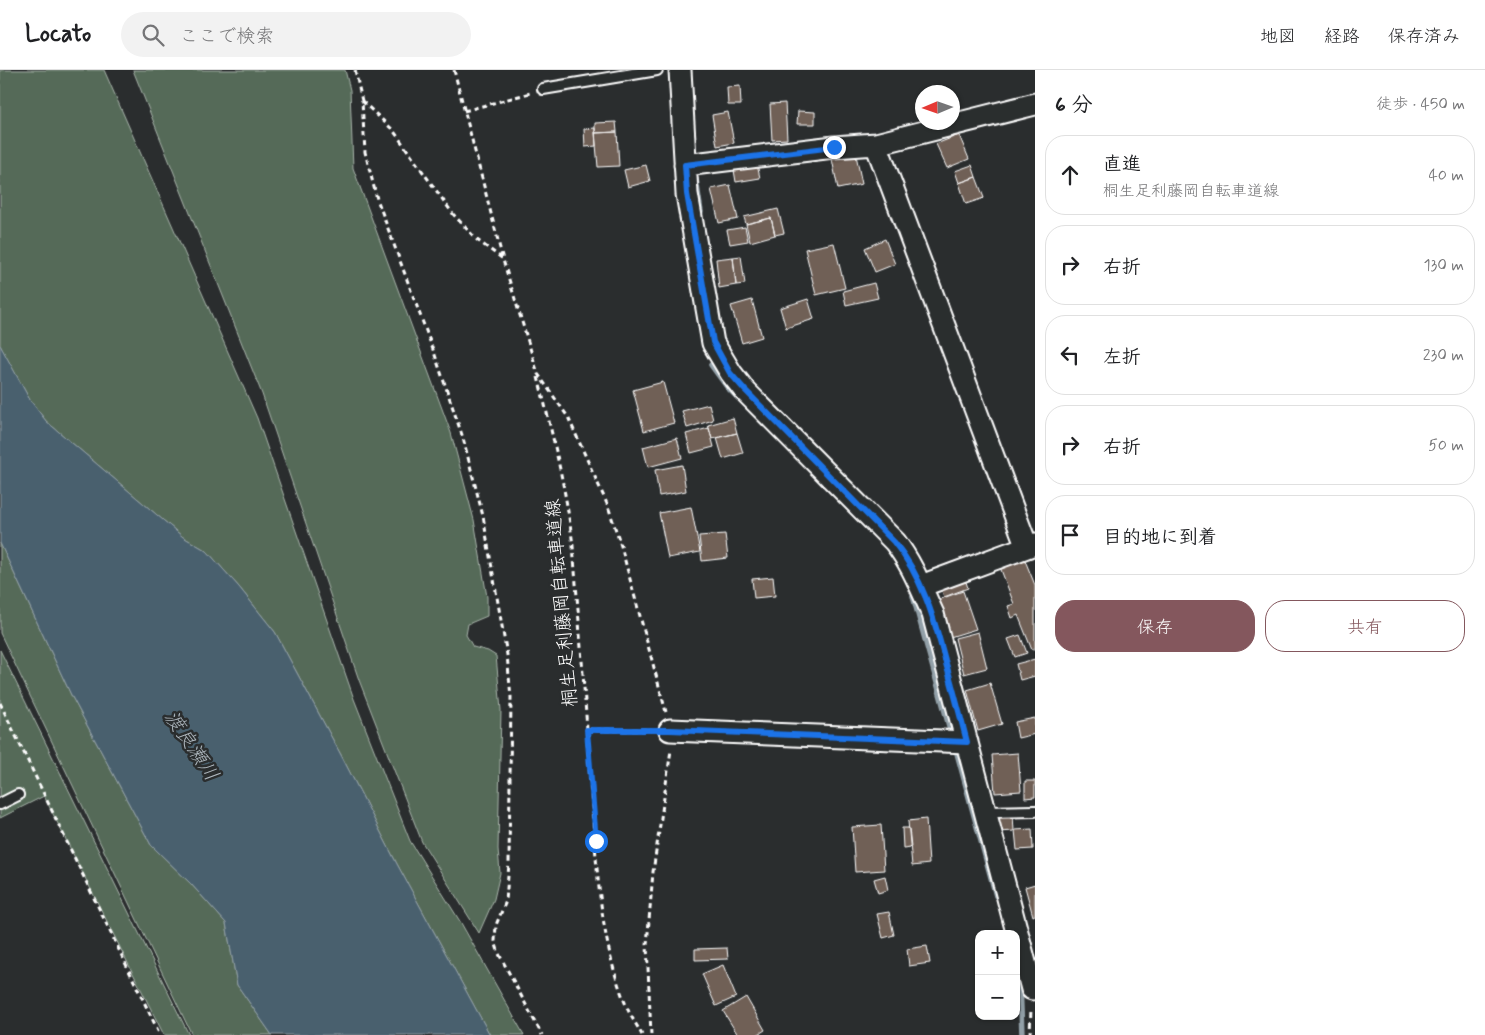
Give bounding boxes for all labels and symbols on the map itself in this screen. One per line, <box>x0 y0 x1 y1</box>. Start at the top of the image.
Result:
north arrow <box>915 85 960 130</box>
route end <box>823 136 846 159</box>
street label: 桐生足利藤岡自転車道線 <box>540 498 584 708</box>
water label: 渡良瀬川 <box>157 705 225 787</box>
route start <box>585 830 608 853</box>

